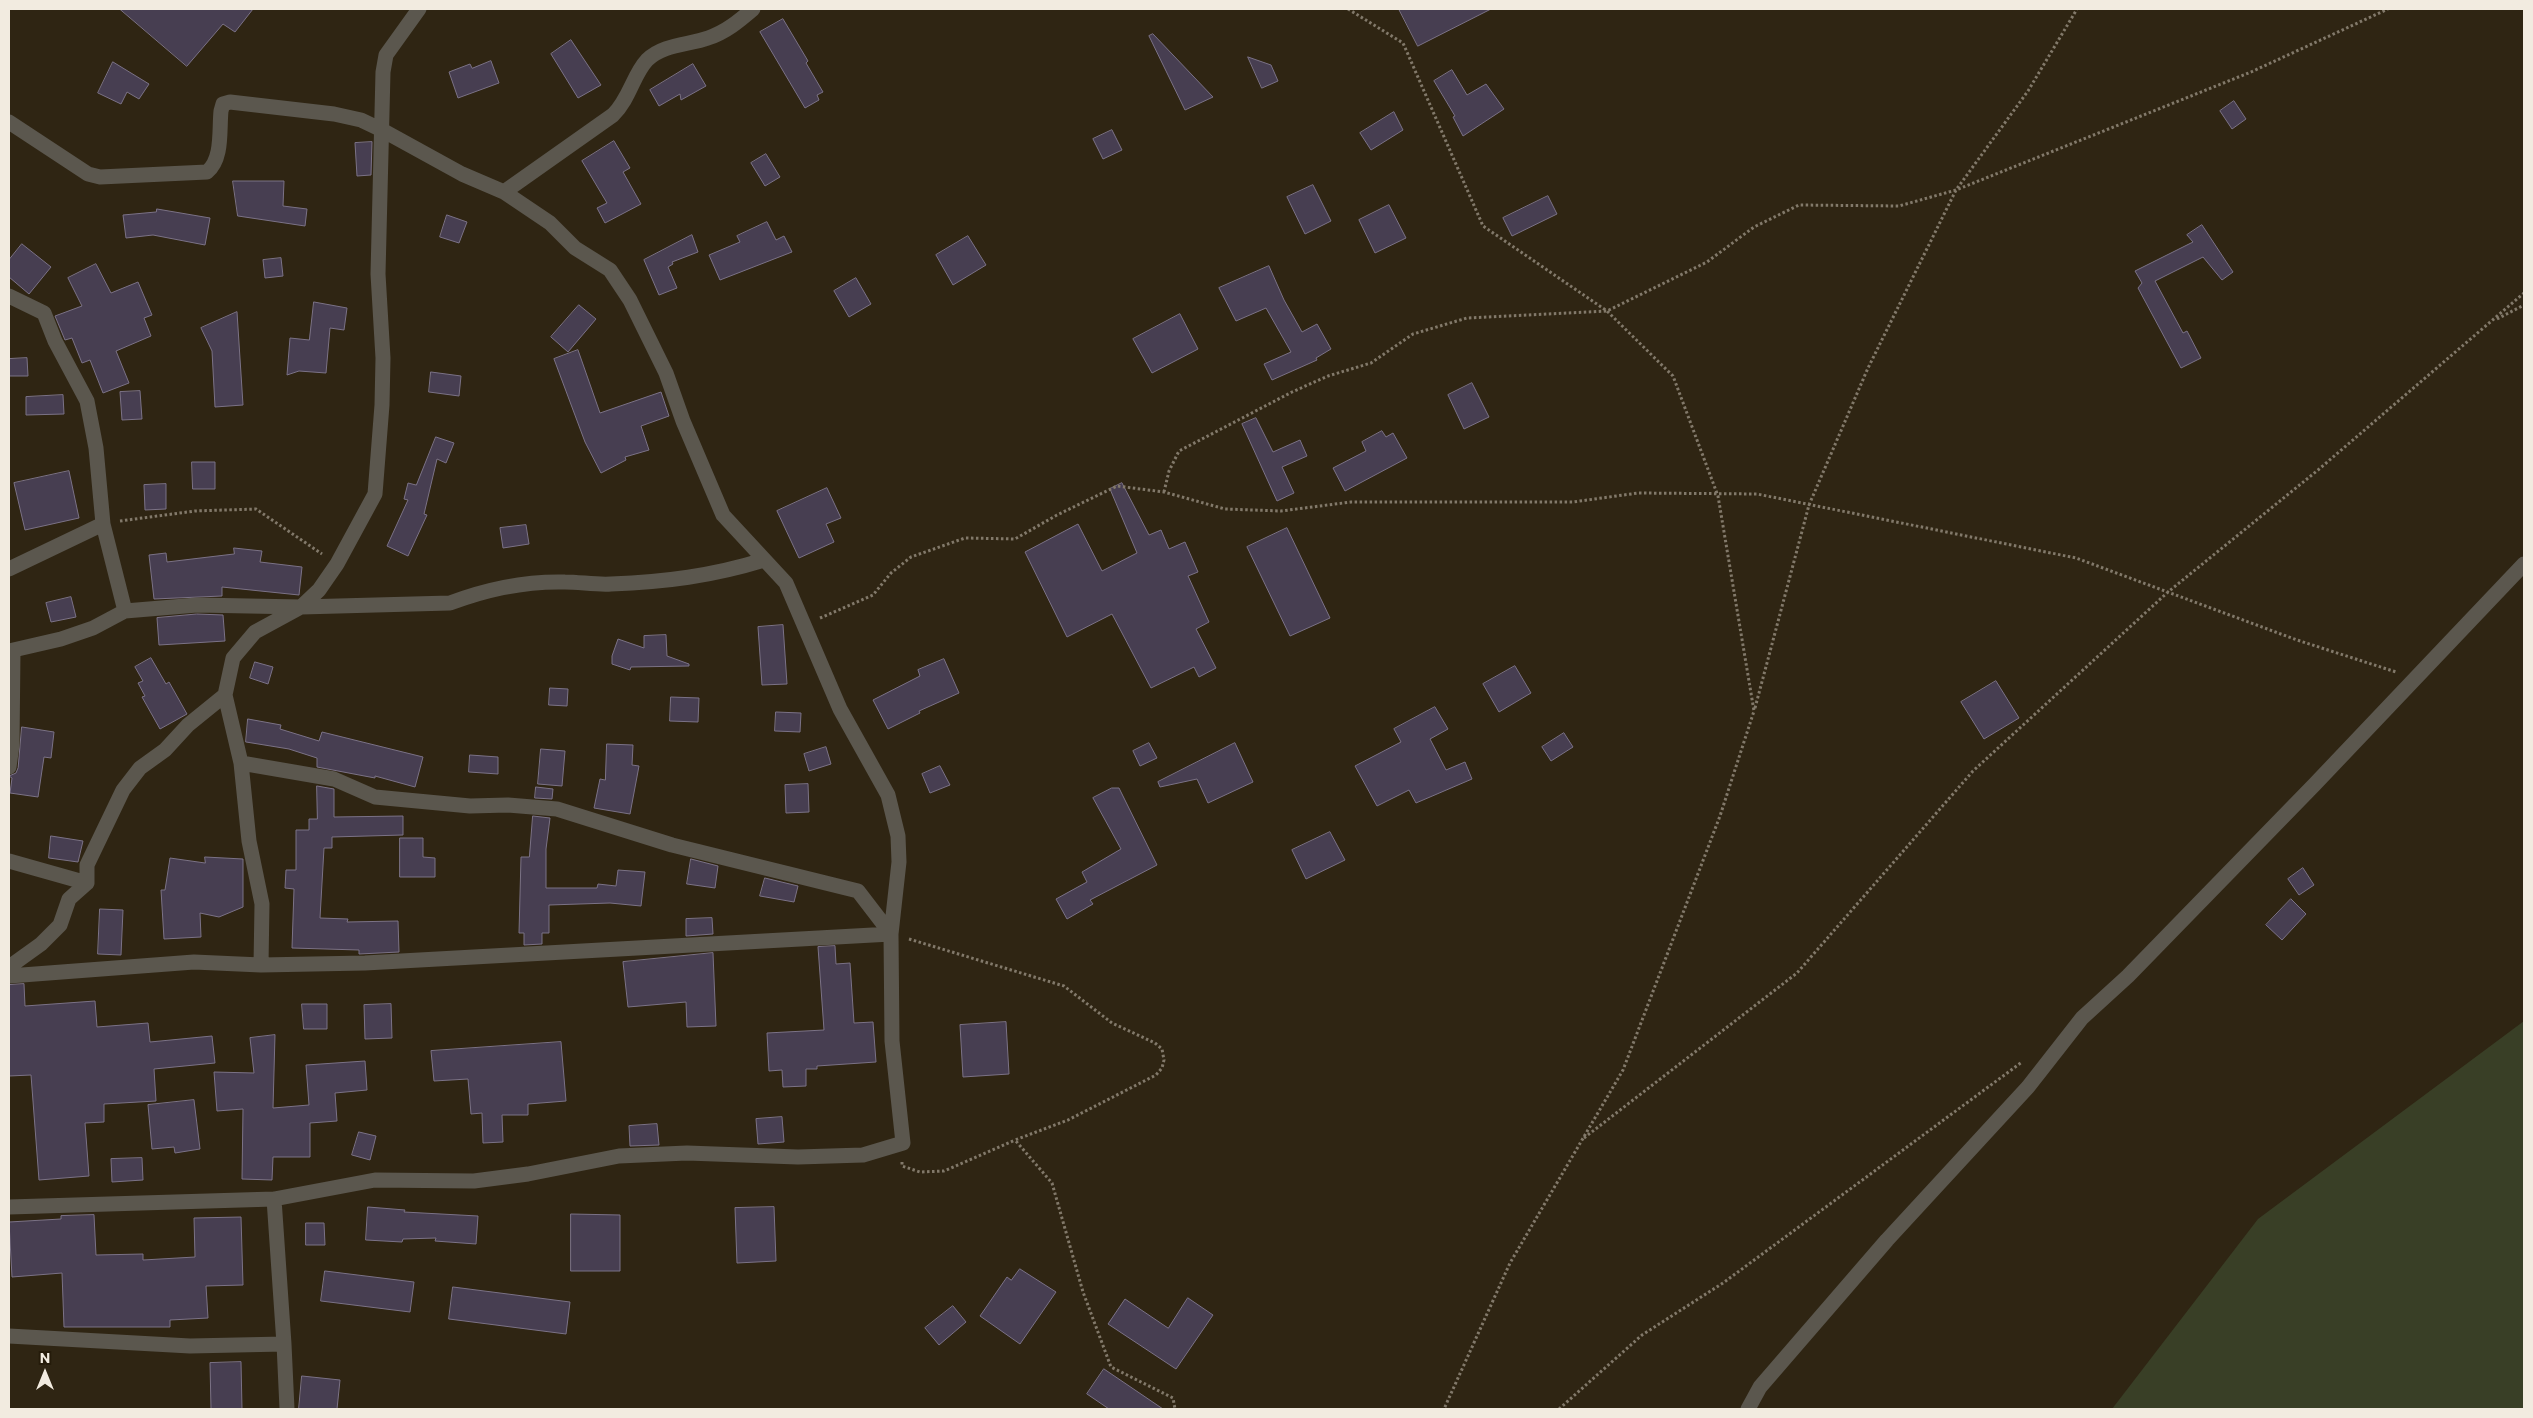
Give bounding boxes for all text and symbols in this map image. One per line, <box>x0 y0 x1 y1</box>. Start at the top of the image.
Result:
north arrow <box>20 1348 70 1398</box>
text: N <box>40 1349 50 1366</box>

